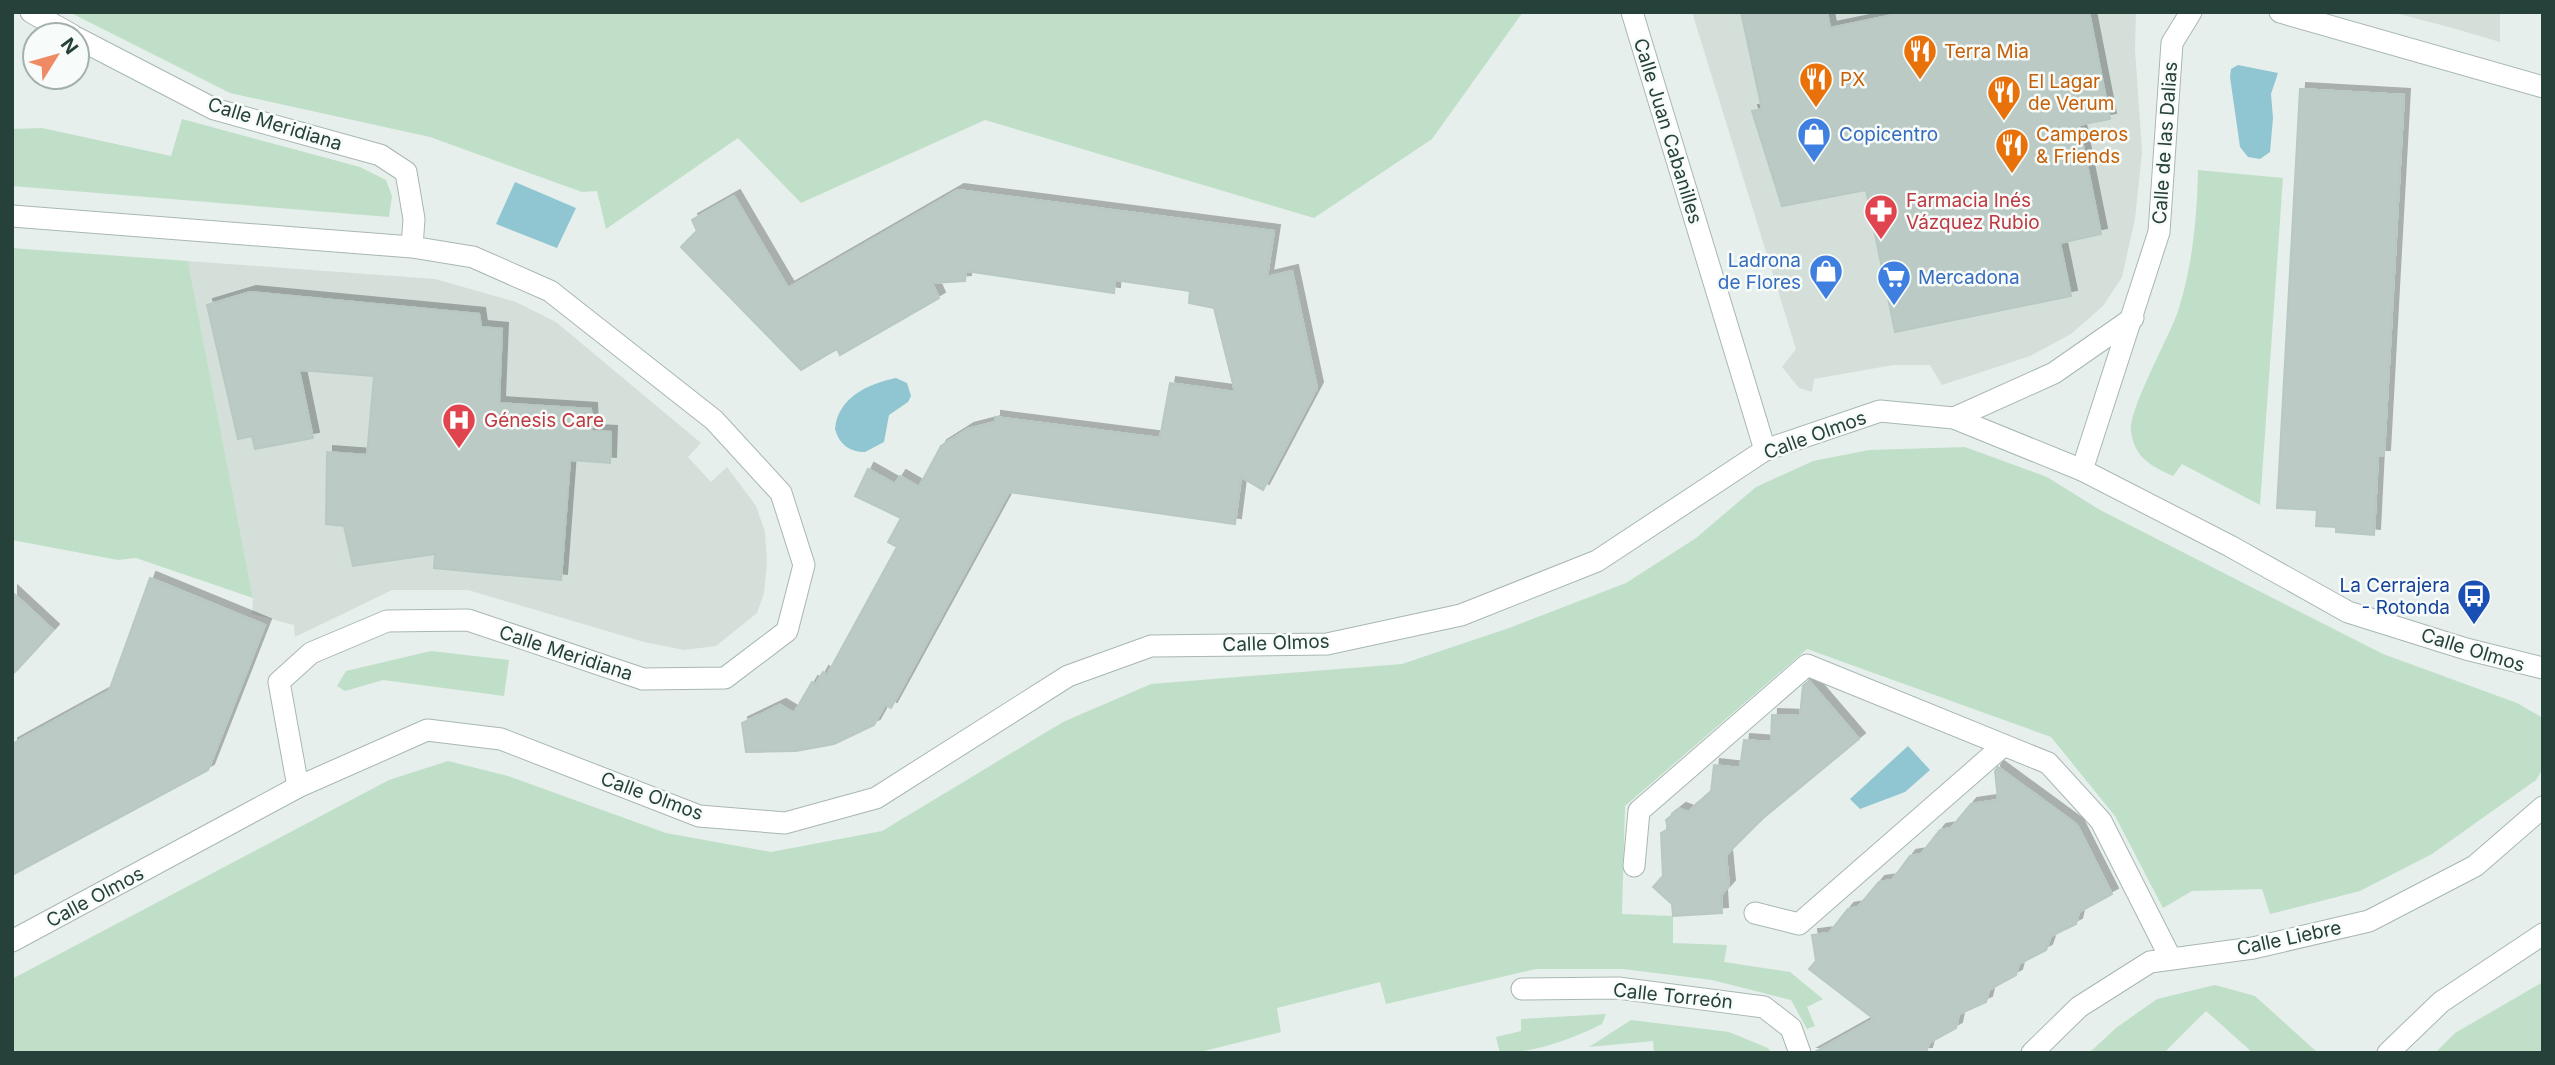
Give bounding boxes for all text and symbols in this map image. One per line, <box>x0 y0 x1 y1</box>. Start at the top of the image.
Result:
north arrow <box>21 21 91 91</box>
restaurant icon: Terra Mia <box>1901 32 1939 81</box>
text: N <box>56 33 83 59</box>
street label: Calle Juan Cabanilles <box>1629 36 1707 226</box>
place label: Terra Mia <box>1944 40 2029 63</box>
restaurant icon: PX <box>1797 60 1835 109</box>
street label: Calle de las Dalias <box>2148 61 2182 225</box>
place label: PX <box>1840 68 1865 91</box>
place label: El Lagar de Verum <box>2028 70 2114 115</box>
restaurant icon: El Lagar de Verum <box>1985 73 2023 122</box>
street label: Calle Meridiana <box>205 93 345 155</box>
shop icon: Copicentro <box>1795 115 1833 164</box>
place label: Copicentro <box>1839 123 1938 146</box>
place label: Camperos & Friends <box>2036 123 2128 168</box>
restaurant icon: Camperos & Friends <box>1993 126 2031 175</box>
place label: Farmacia Inés Vázquez Rubio <box>1906 189 2040 234</box>
pharmacy icon: Farmacia Inés Vázquez Rubio <box>1862 192 1900 241</box>
place label: Ladrona de Flores <box>1718 249 1801 294</box>
shop icon: Ladrona de Flores <box>1807 252 1845 301</box>
supermarket icon: Mercadona <box>1875 258 1913 307</box>
place label: Mercadona <box>1918 266 2020 289</box>
hospital icon: Génesis Care <box>440 401 478 450</box>
street label: Calle Olmos <box>1761 406 1869 464</box>
place label: Génesis Care <box>484 409 604 432</box>
place label: La Cerrajera - Rotonda <box>2340 574 2450 619</box>
bus stop icon: La Cerrajera - Rotonda <box>2455 577 2493 626</box>
street label: Calle Meridiana <box>496 621 636 685</box>
street label: Calle Olmos <box>2418 623 2528 677</box>
street label: Calle Olmos <box>1222 630 1330 656</box>
street label: Calle Olmos <box>598 767 706 825</box>
street label: Calle Olmos <box>42 862 148 932</box>
street label: Calle Liebre <box>2235 916 2343 960</box>
street label: Calle Torreón <box>1612 978 1734 1014</box>

